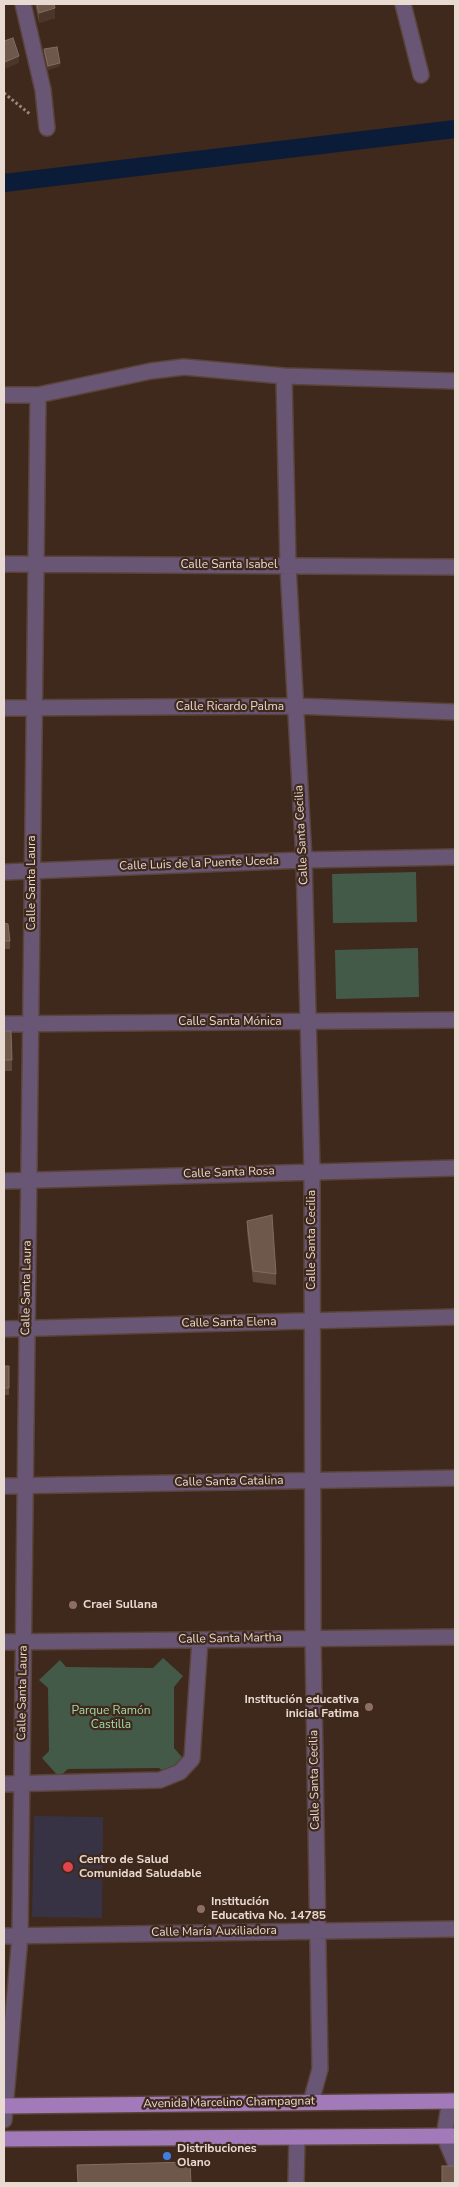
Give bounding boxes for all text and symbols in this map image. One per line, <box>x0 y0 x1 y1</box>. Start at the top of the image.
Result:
street label: Calle Santa Isabel <box>180 558 278 572</box>
street label: Calle Ricardo Palma <box>176 700 284 714</box>
street label: Calle Santa Cecilia <box>292 785 312 885</box>
street label: Calle Santa Laura <box>25 835 39 931</box>
street label: Calle Luis de la Puente Uceda <box>119 854 279 874</box>
street label: Calle Santa Mónica <box>178 1015 282 1029</box>
street label: Calle Santa Rosa <box>183 1164 275 1182</box>
street label: Calle Santa Cecilia <box>305 1190 319 1290</box>
street label: Calle Santa Laura <box>19 1240 35 1336</box>
street label: Calle Santa Elena <box>181 1315 277 1331</box>
street label: Calle Santa Catalina <box>174 1474 284 1490</box>
place label: Craei Sullana <box>83 1598 157 1612</box>
marker: Craei Sullana <box>67 1599 79 1611</box>
street label: Calle Santa Martha <box>178 1631 282 1647</box>
street label: Calle Santa Laura <box>15 1645 31 1741</box>
place label: Institución educativa inicial Fatima <box>244 1693 359 1721</box>
marker: Institución educativa inicial Fatima <box>363 1701 375 1713</box>
park label: Parque Ramón Castilla <box>71 1704 151 1732</box>
street label: Calle Santa Cecilia <box>307 1730 323 1830</box>
place label: Centro de Salud Comunidad Saludable <box>79 1853 202 1881</box>
marker: Centro de Salud Comunidad Saludable <box>61 1860 75 1874</box>
place label: Institución Educativa No. 14785 <box>211 1895 326 1923</box>
marker: Institución Educativa No. 14785 <box>195 1903 207 1915</box>
street label: Calle María Auxiliadora <box>151 1924 277 1940</box>
street label: Avenida Marcelino Champagnat <box>143 2094 315 2112</box>
place label: Distribuciones Olano <box>177 2142 257 2170</box>
marker: Distribuciones Olano <box>161 2150 173 2162</box>

